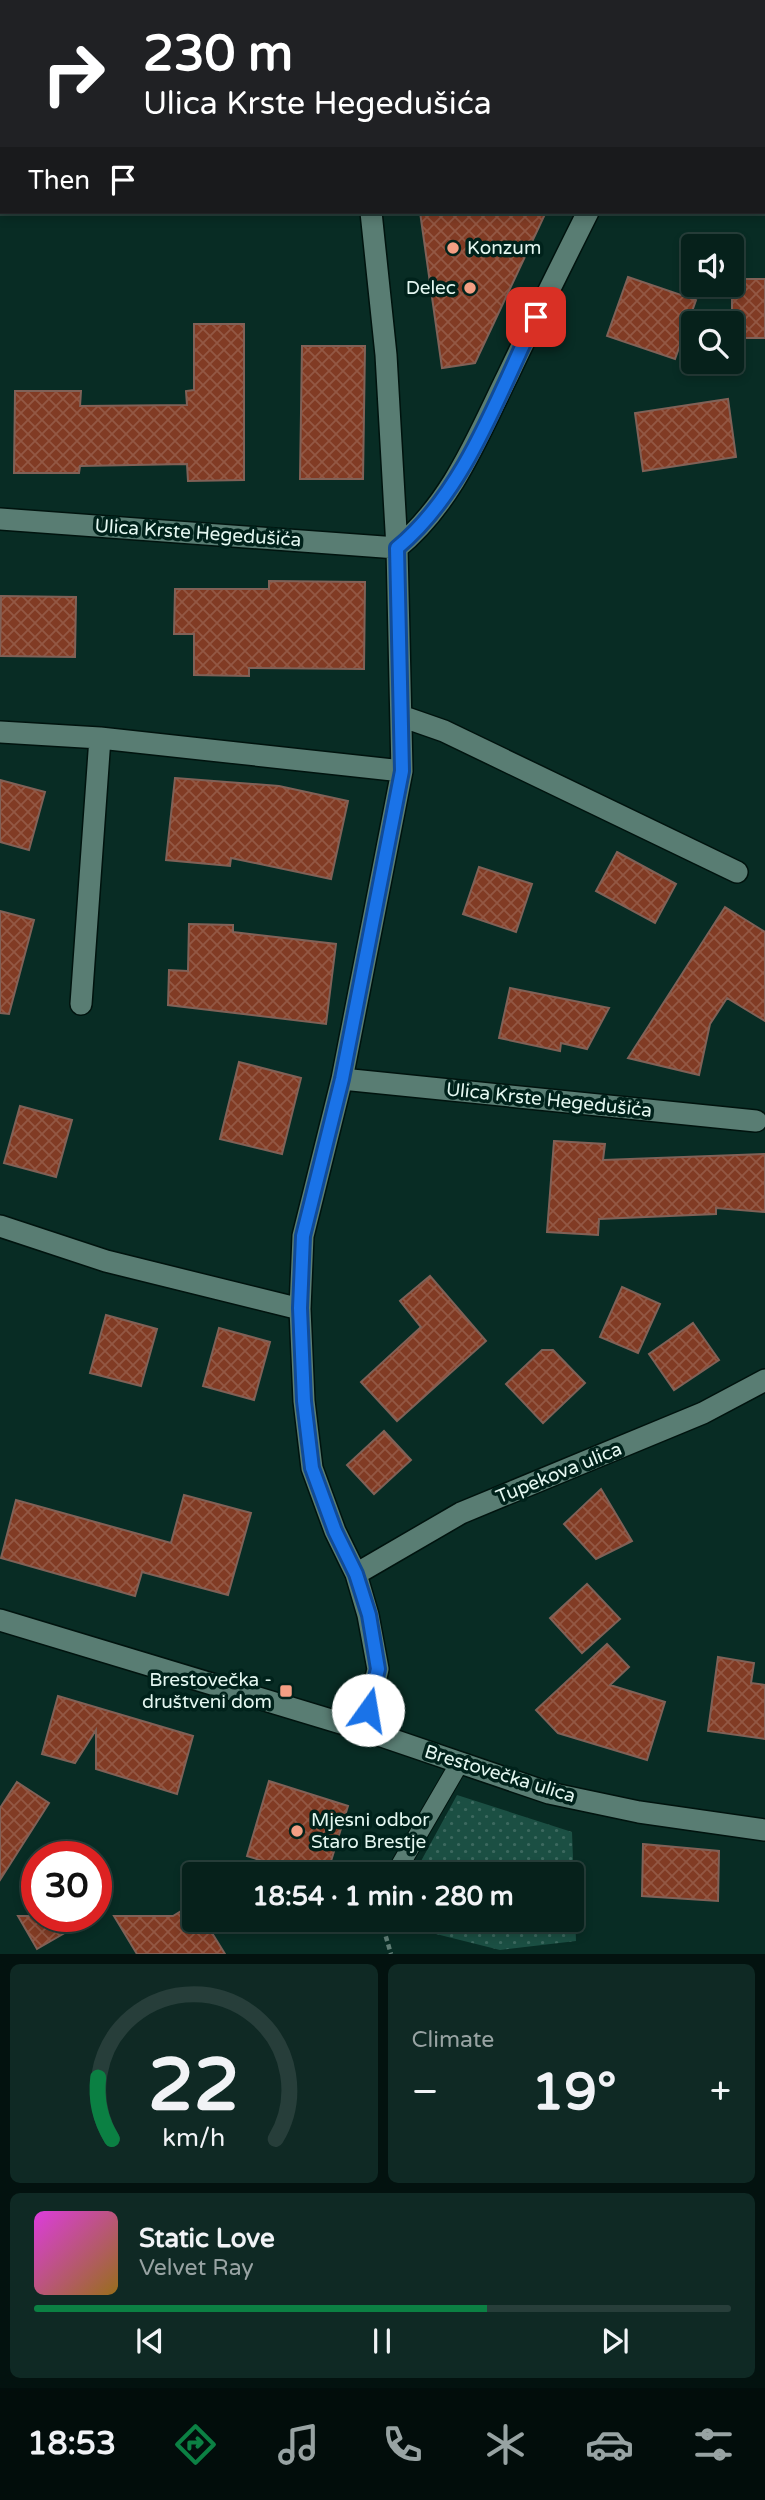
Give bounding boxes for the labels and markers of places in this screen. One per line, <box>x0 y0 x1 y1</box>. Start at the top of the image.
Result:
place label: Konzum <box>467 237 541 259</box>
marker: Konzum <box>445 240 461 256</box>
place label: Delec <box>406 277 456 299</box>
marker: Delec <box>462 280 478 296</box>
pin <box>506 287 566 347</box>
place label: Brestovečka - društveni dom <box>142 1669 272 1713</box>
marker: Brestovečka - društveni dom <box>278 1683 294 1699</box>
place label: Mjesni odbor Staro Brestje <box>311 1809 430 1853</box>
marker: Mjesni odbor Staro Brestje <box>289 1823 305 1839</box>

